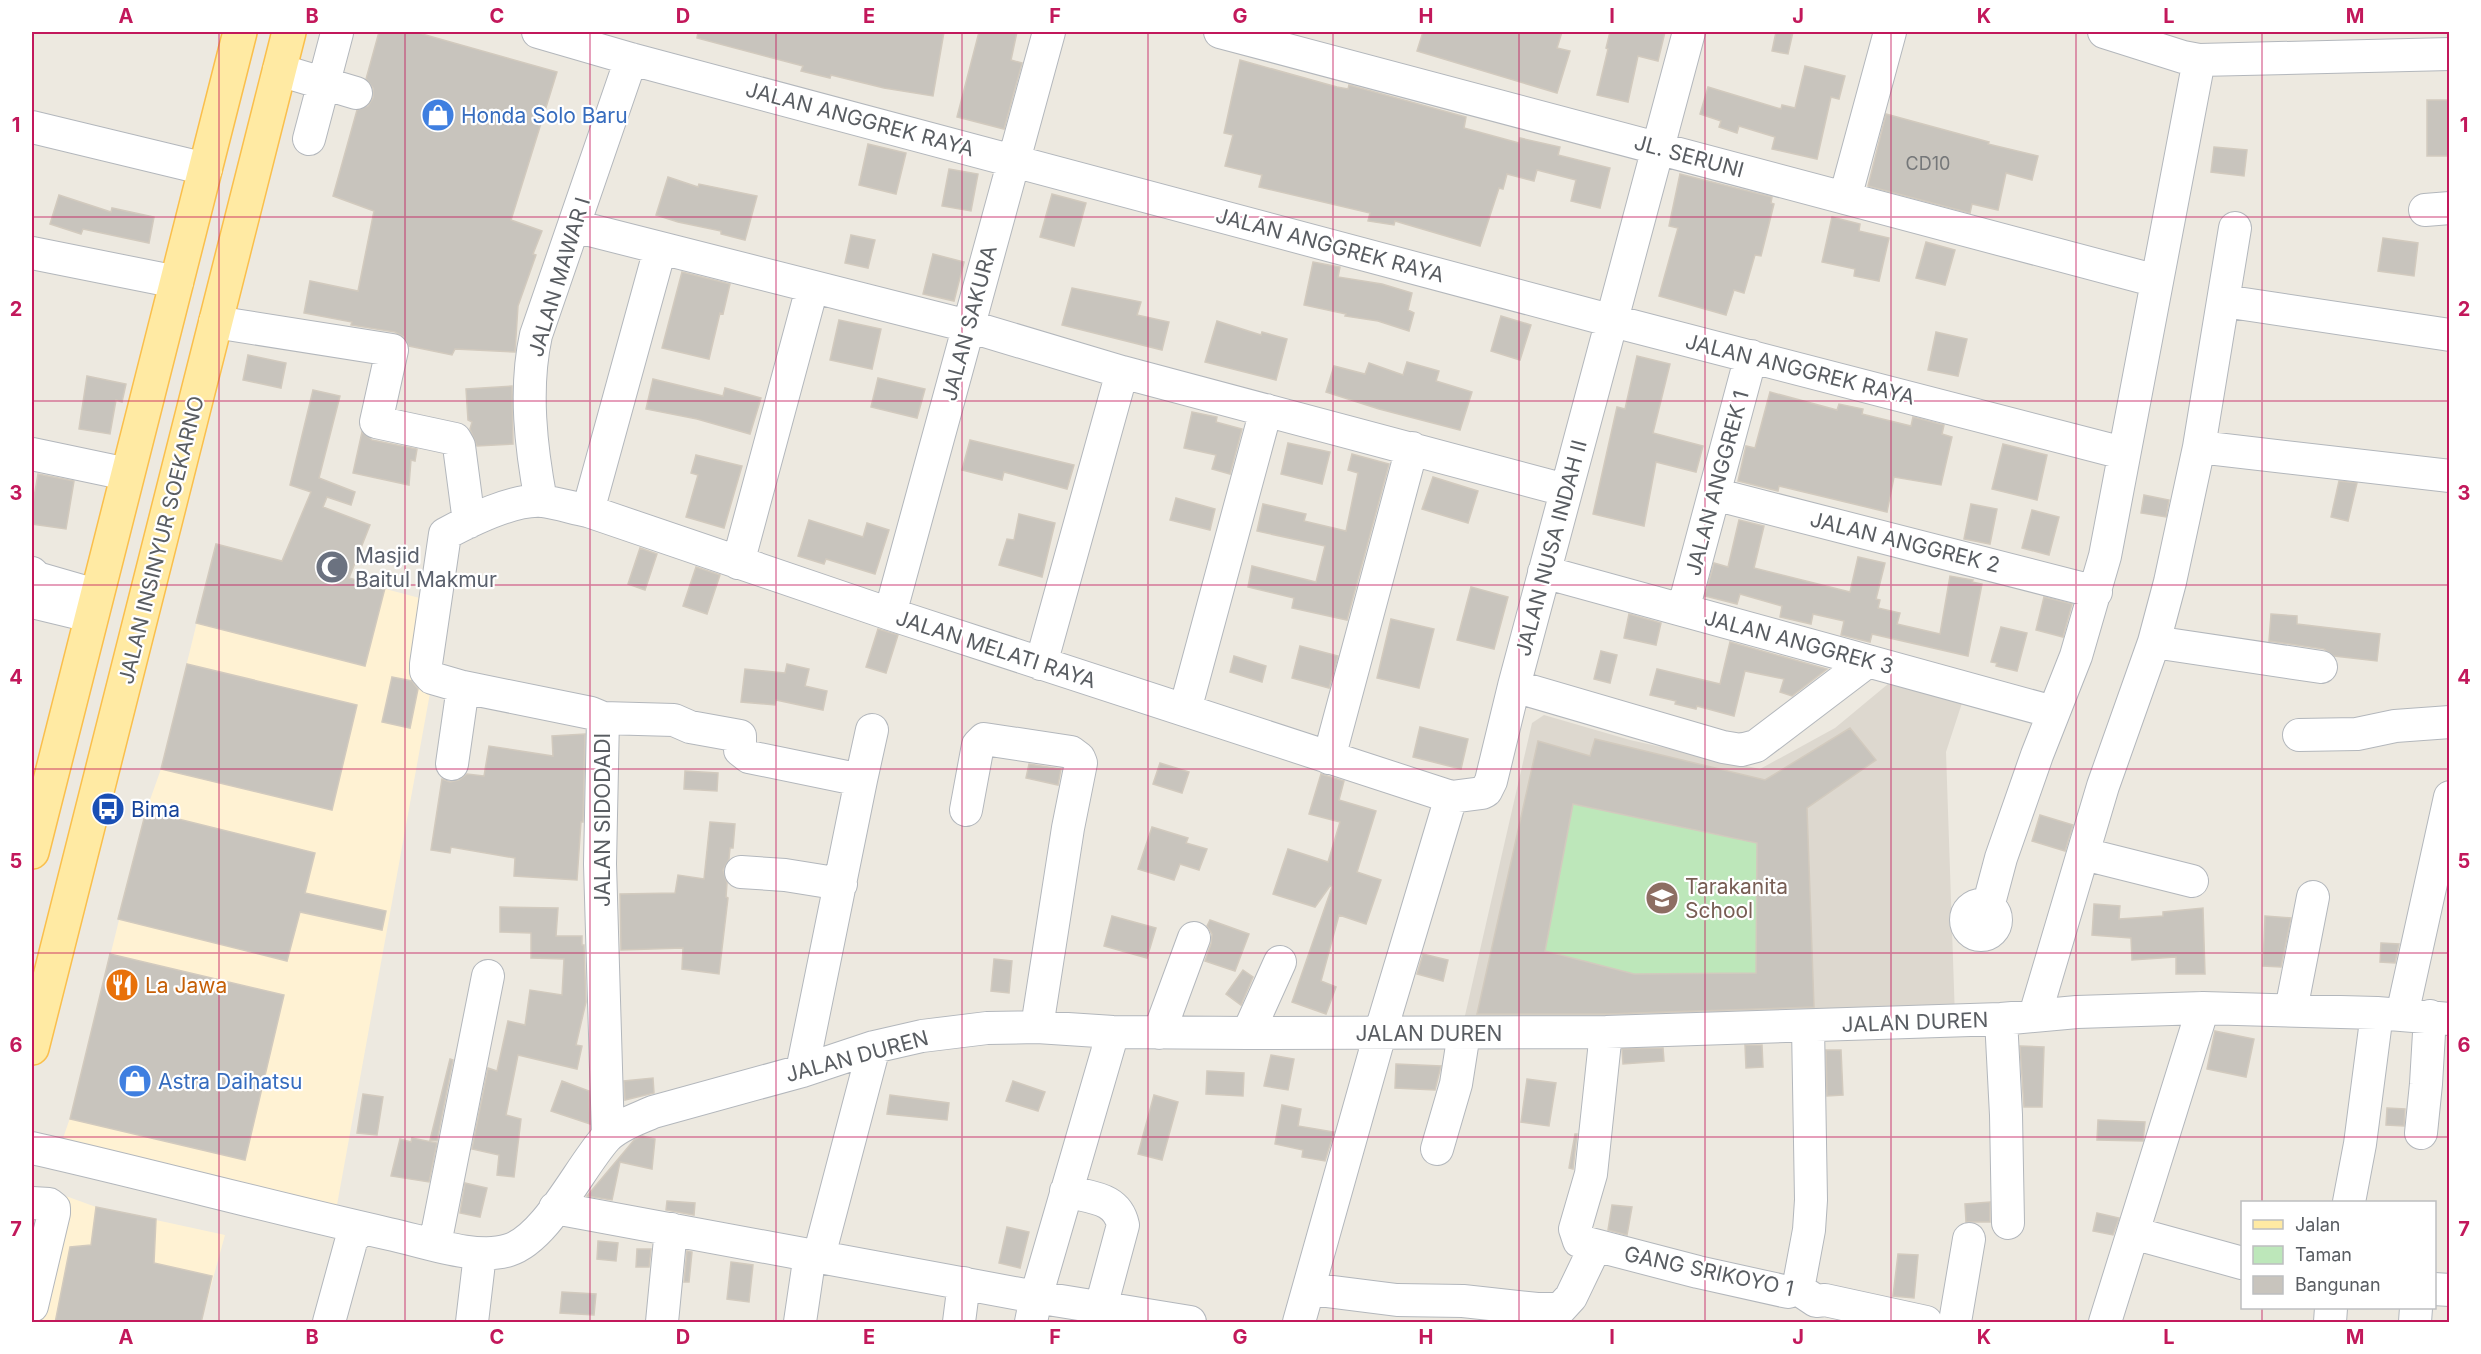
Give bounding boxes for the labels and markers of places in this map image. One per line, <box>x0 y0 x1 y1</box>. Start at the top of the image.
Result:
shop icon: Honda Solo Baru <box>420 97 456 133</box>
place label: Honda Solo Baru <box>461 103 628 128</box>
place label: Masjid Baitul Makmur <box>355 543 497 592</box>
mosque icon: Masjid Baitul Makmur <box>314 549 350 585</box>
bus stop icon: Bima <box>90 791 126 827</box>
place label: Bima <box>131 797 180 822</box>
place label: Tarakanita School <box>1685 874 1788 923</box>
school or university icon: Tarakanita School <box>1644 880 1680 916</box>
restaurant icon: La Jawa <box>104 967 140 1003</box>
place label: La Jawa <box>145 973 227 998</box>
shop icon: Astra Daihatsu <box>117 1063 153 1099</box>
place label: Astra Daihatsu <box>158 1069 302 1094</box>

